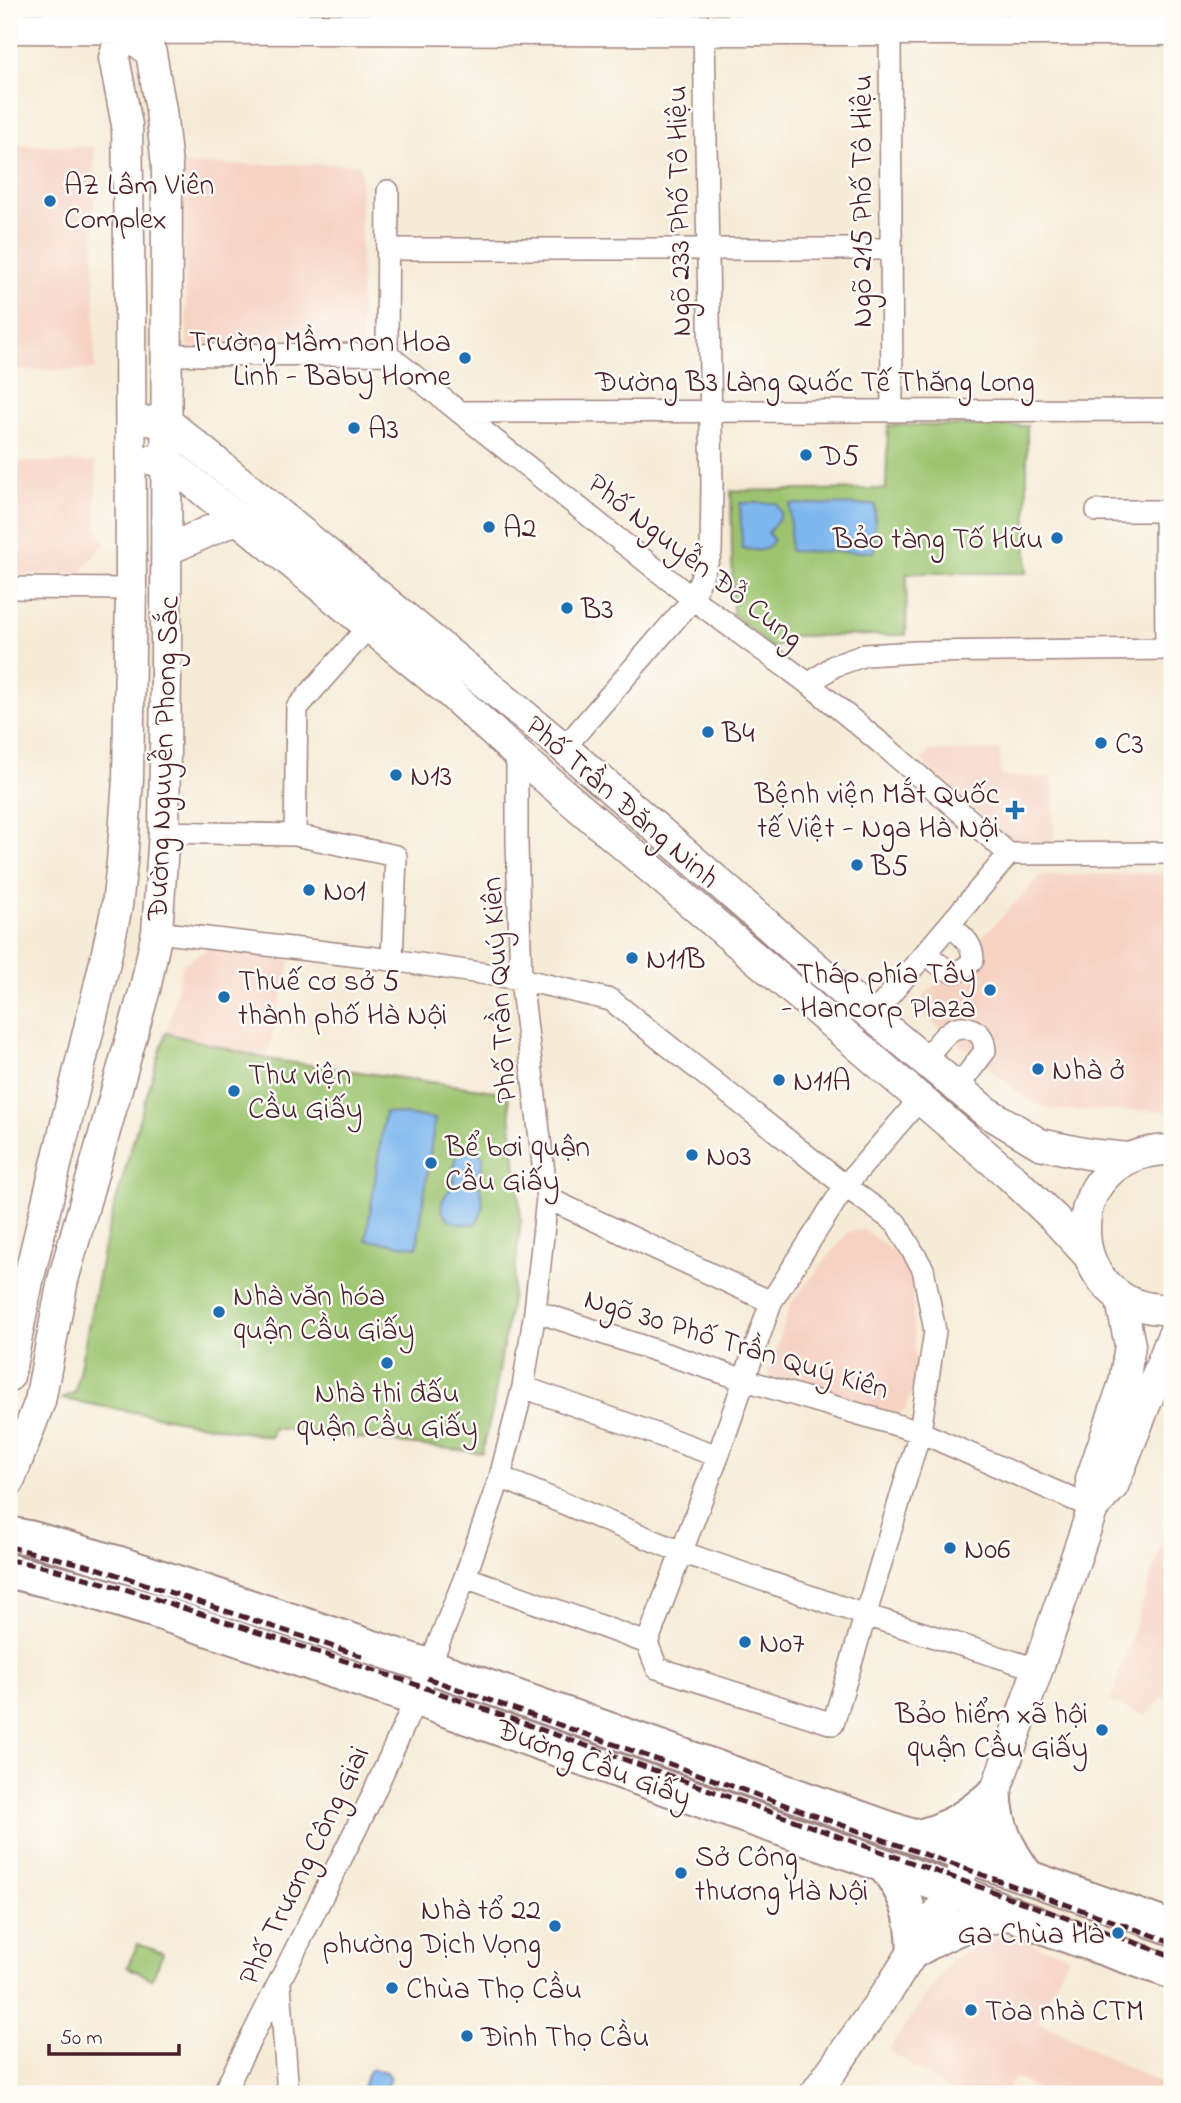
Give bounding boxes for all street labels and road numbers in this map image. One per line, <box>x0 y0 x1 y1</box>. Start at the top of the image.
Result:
street label: Ngõ 215 Phố Tô Hiệu <box>842 74 886 328</box>
street label: Ngõ 233 Phố Tô Hiệu <box>657 85 705 337</box>
street label: Đường B3 Làng Quốc Tế Thăng Long <box>594 362 1035 406</box>
street label: Phố Nguyễn Đỗ Cung <box>577 464 812 661</box>
street label: Đường Nguyễn Phong Sắc <box>137 594 193 922</box>
street label: Phố Trần Đăng Ninh <box>514 706 728 900</box>
street label: Phố Trần Quý Kiên <box>471 875 531 1104</box>
street label: Ngõ 30 Phố Trần Quý Kiên <box>578 1279 894 1413</box>
street label: Đường Cầu Giấy <box>488 1709 697 1821</box>
street label: Phố Trương Công Giai <box>229 1739 383 1993</box>

